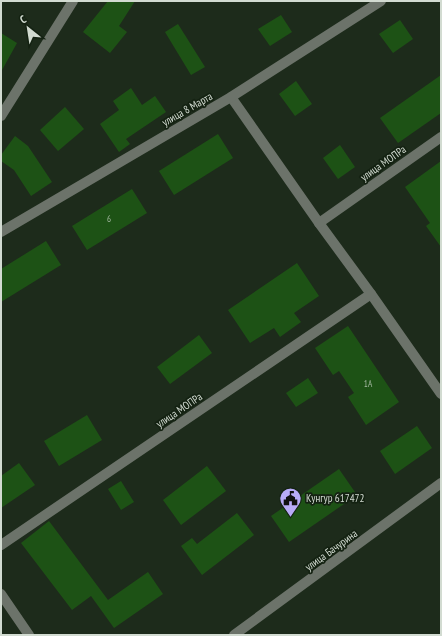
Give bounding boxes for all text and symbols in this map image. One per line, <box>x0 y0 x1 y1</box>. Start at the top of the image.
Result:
north arrow <box>8 8 48 48</box>
text: С <box>17 12 29 27</box>
street label: улица 8 Марта <box>159 89 215 129</box>
street label: улица МОПРа <box>357 142 409 184</box>
house number: 6 <box>107 213 111 224</box>
house number: 1А <box>364 378 373 389</box>
street label: улица МОПРа <box>153 389 205 431</box>
public building icon: Кунгур 617472 <box>277 485 303 518</box>
place label: Кунгур 617472 <box>306 491 365 505</box>
street label: улица Бачурина <box>302 526 360 574</box>

